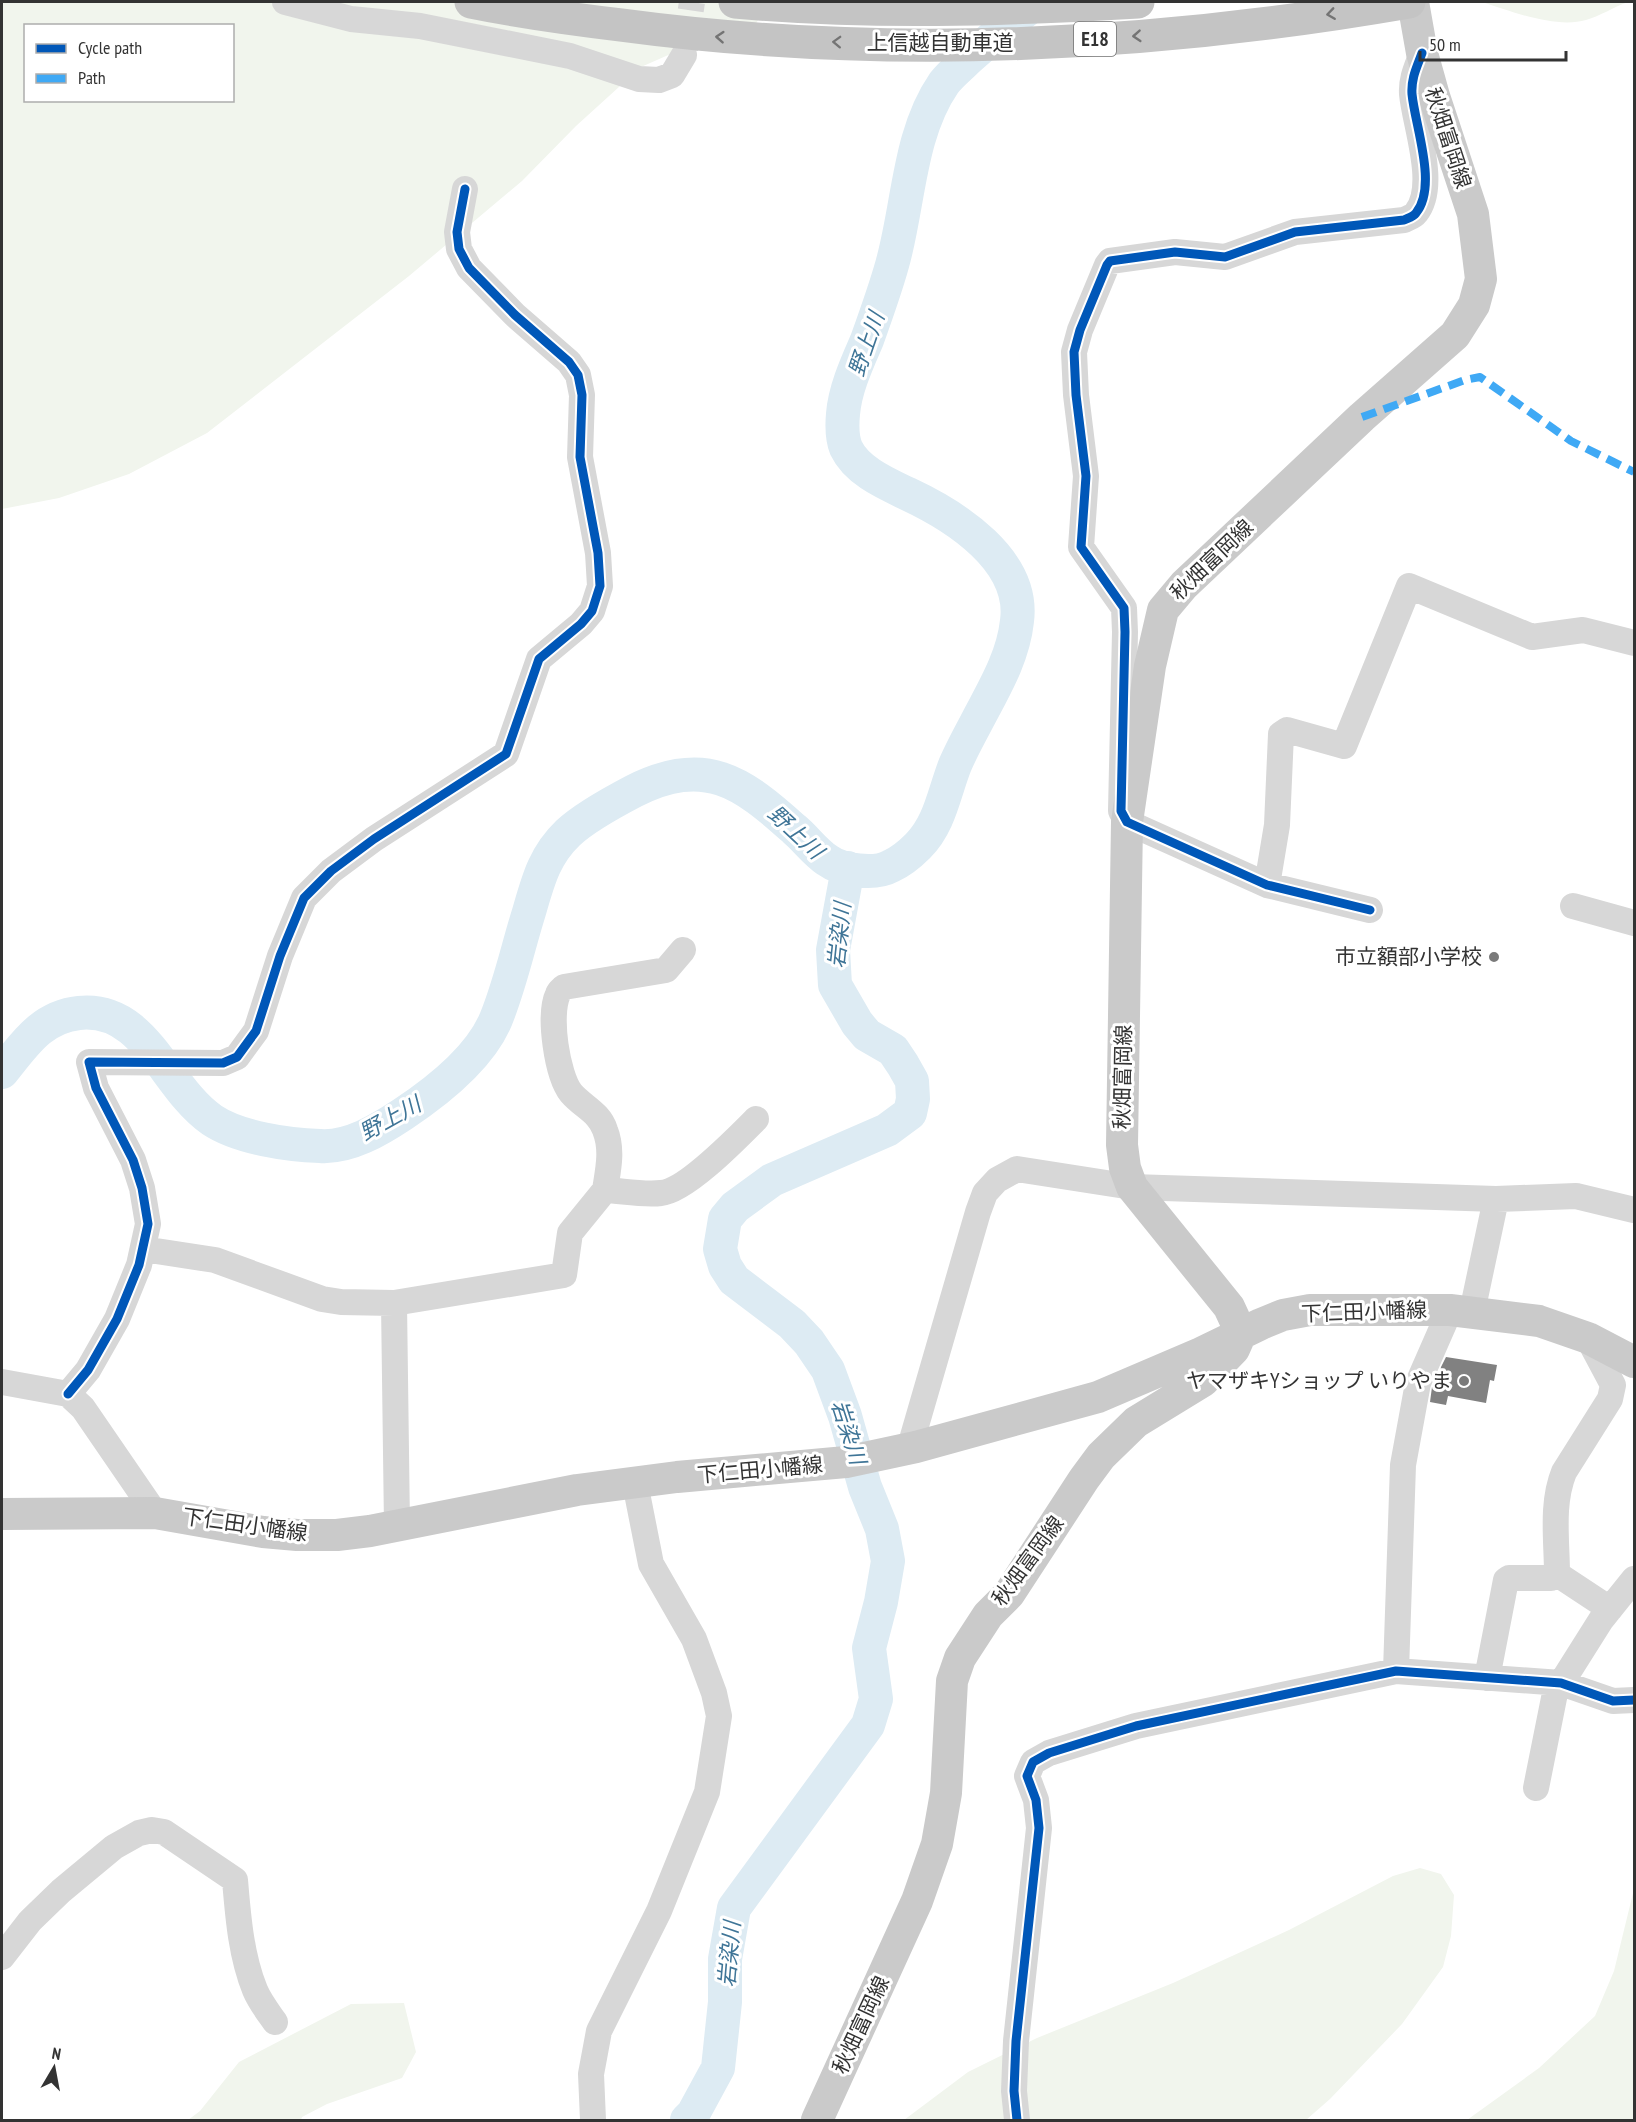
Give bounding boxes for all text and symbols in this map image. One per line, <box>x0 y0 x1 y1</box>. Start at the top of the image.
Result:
one-way arrow <box>1326 7 1335 19</box>
road number: E18 <box>1074 22 1116 56</box>
legend <box>24 24 234 102</box>
scale bar <box>1420 24 1566 62</box>
street label: 上信越自動車道 <box>867 29 1014 56</box>
one-way arrow <box>1133 29 1142 42</box>
one-way arrow <box>715 30 724 43</box>
text: 50 m <box>1429 33 1461 56</box>
text: Cycle path <box>78 36 142 59</box>
one-way arrow <box>833 36 842 49</box>
text: Path <box>78 66 106 89</box>
street label: 秋畑富岡線 <box>1419 84 1478 192</box>
water label: 野上川 <box>842 306 891 380</box>
street label: 秋畑富岡線 <box>1165 513 1259 606</box>
water label: 野上川 <box>762 799 831 866</box>
water label: 岩染川 <box>822 899 857 969</box>
place label: 市立額部小学校 <box>1335 943 1482 970</box>
marker: 市立額部小学校 <box>1487 950 1501 964</box>
street label: 秋畑富岡線 <box>1108 1024 1137 1130</box>
water label: 野上川 <box>354 1089 427 1146</box>
street label: 下仁田小幡線 <box>1301 1296 1427 1327</box>
place label: ヤマザキYショップ いりやま <box>1186 1367 1452 1394</box>
marker: ヤマザキYショップ いりやま <box>1457 1374 1471 1388</box>
water label: 岩染川 <box>825 1396 873 1470</box>
street label: 下仁田小幡線 <box>696 1451 824 1488</box>
street label: 下仁田小幡線 <box>181 1502 309 1547</box>
street label: 秋畑富岡線 <box>986 1510 1069 1611</box>
water label: 岩染川 <box>712 1918 746 1988</box>
street label: 秋畑富岡線 <box>826 1972 895 2078</box>
north arrow <box>24 2038 84 2098</box>
text: N <box>51 2043 63 2064</box>

